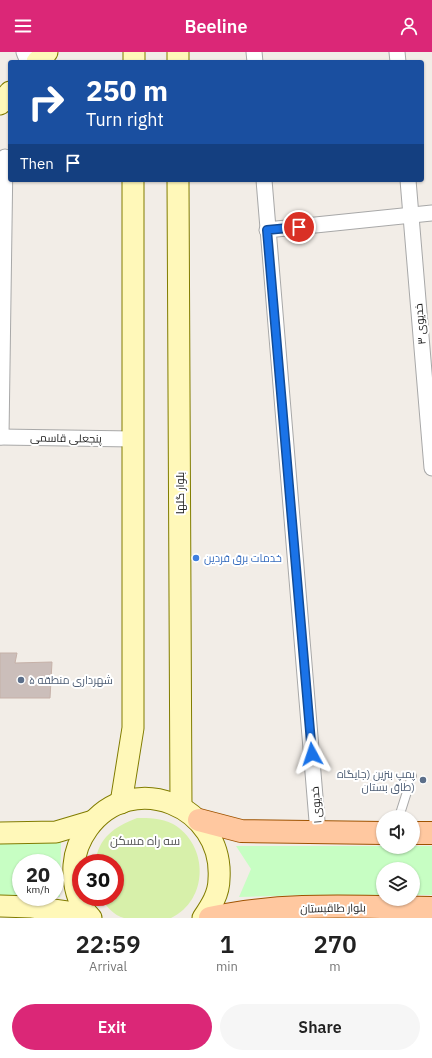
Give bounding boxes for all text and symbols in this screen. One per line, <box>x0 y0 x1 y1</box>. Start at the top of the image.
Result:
icon: menu <box>12 15 34 37</box>
text: Beeline <box>185 15 247 38</box>
icon: person <box>398 15 420 37</box>
text: 250 m <box>86 72 168 109</box>
icon: right <box>20 76 72 128</box>
text: Turn right <box>86 108 164 131</box>
icon: arrive <box>62 152 84 174</box>
text: Then <box>20 154 54 173</box>
pin <box>282 210 316 244</box>
icon: arrive <box>288 216 310 238</box>
street label: خدیوی ۳ <box>411 303 429 345</box>
street label: پنجعلی قاسمی <box>30 430 102 446</box>
street label: بلوار گلها <box>173 472 187 514</box>
place label: خدمات برق فردین <box>204 551 282 565</box>
marker: خدمات برق فردین <box>191 553 201 563</box>
place label: شهرداری منطقه ۵ <box>29 673 113 687</box>
marker: شهرداری منطقه ۵ <box>16 675 26 685</box>
position arrow <box>291 733 333 775</box>
place label: پمپ بنزین (جایگاه طاق بستان) <box>337 767 415 794</box>
marker: پمپ بنزین (جایگاه طاق بستان) <box>418 775 428 785</box>
street label: خدیوی ۱ <box>307 786 325 824</box>
map controls <box>376 810 420 906</box>
button: sound <box>376 810 420 854</box>
district label: سه راه مسکن <box>110 833 180 848</box>
speed limit sign: 30 <box>72 854 124 906</box>
text: 20 <box>26 861 50 888</box>
button: layers <box>376 862 420 906</box>
text: km/h <box>26 883 50 896</box>
street label: بلوار طاقبستان <box>300 900 366 916</box>
text: 22:59 <box>75 928 141 960</box>
text: 1 <box>220 928 234 960</box>
text: 270 <box>313 928 357 960</box>
text: Arrival <box>89 958 127 975</box>
text: min <box>216 958 238 975</box>
text: m <box>329 958 341 975</box>
button: Exit <box>12 1004 212 1050</box>
button: Share <box>220 1004 420 1050</box>

